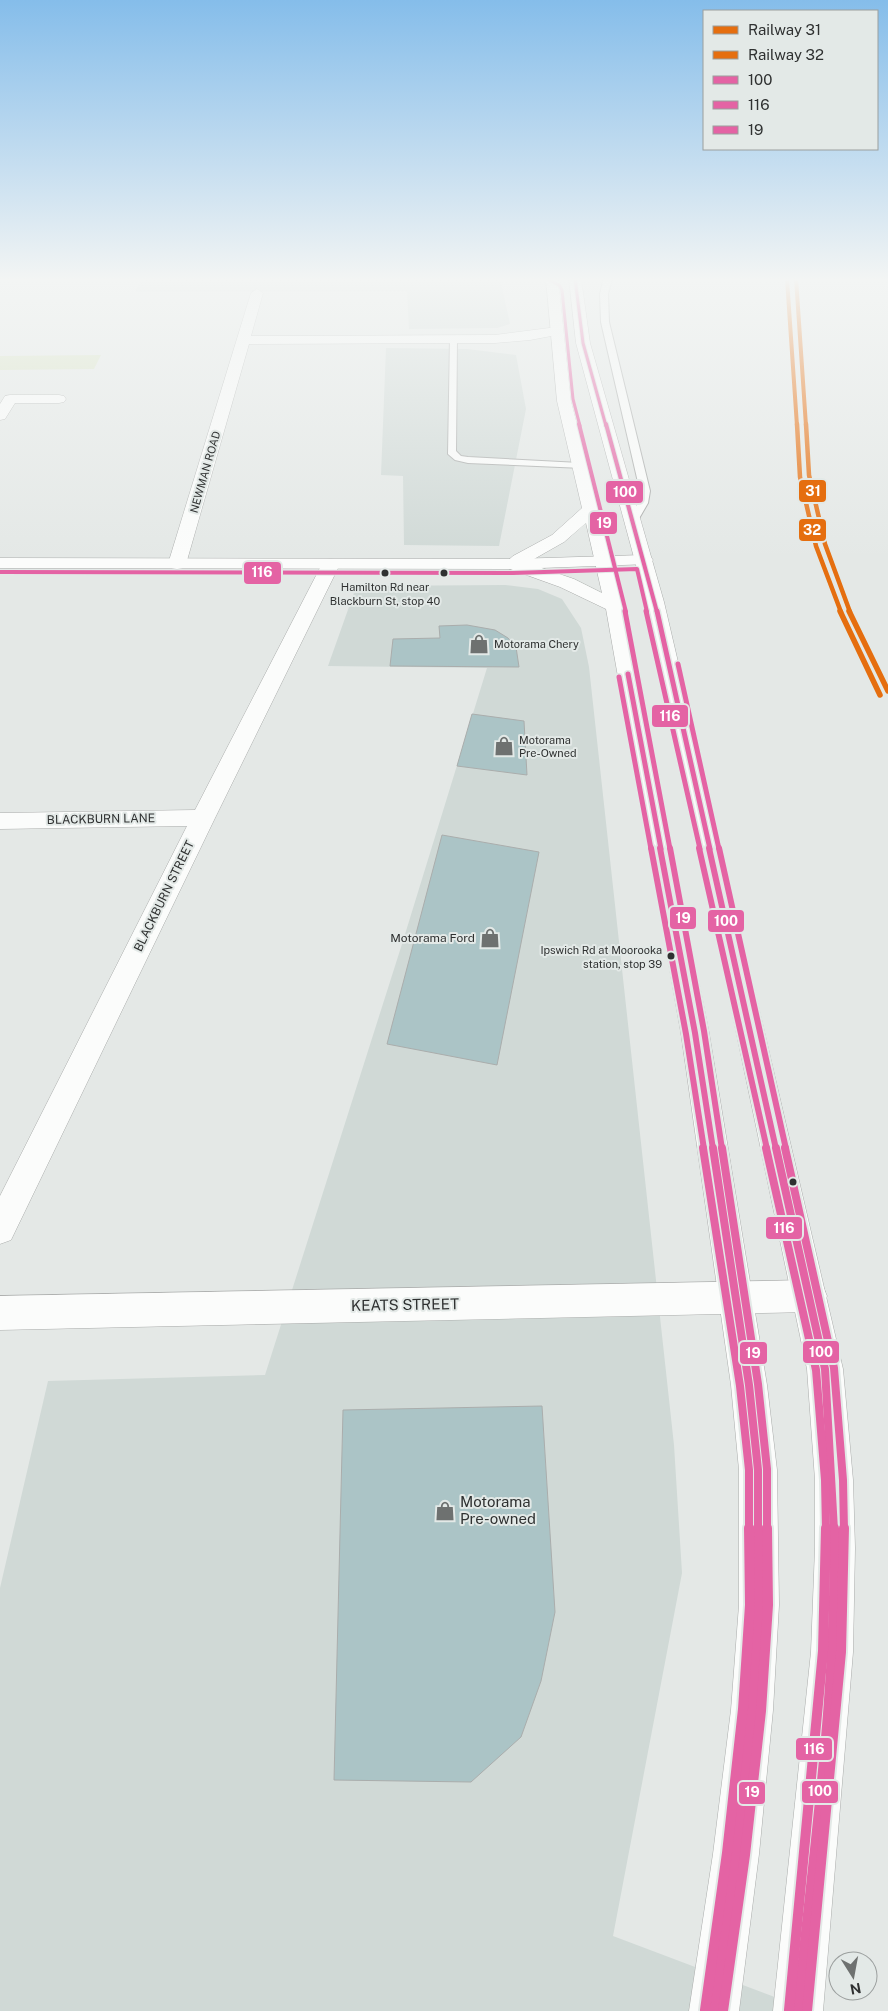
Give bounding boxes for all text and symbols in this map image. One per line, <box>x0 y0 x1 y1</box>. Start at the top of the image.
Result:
legend <box>703 10 878 150</box>
text: Railway 31 <box>748 21 821 38</box>
text: Railway 32 <box>748 46 824 63</box>
text: 100 <box>748 71 772 88</box>
text: 116 <box>748 96 770 113</box>
text: 19 <box>748 121 763 138</box>
street label: NEWMAN ROAD <box>188 429 223 514</box>
line badge: 31 <box>798 479 827 503</box>
line badge: 100 <box>605 480 644 504</box>
text: 31 <box>805 483 821 499</box>
text: 100 <box>613 484 637 500</box>
line badge: 19 <box>589 511 618 535</box>
text: 19 <box>596 515 612 531</box>
line badge: 32 <box>798 518 827 542</box>
text: 32 <box>803 522 821 538</box>
line badge: 116 <box>243 561 282 585</box>
text: 116 <box>251 564 273 580</box>
marker: Hamilton Rd near Blackburn St, stop 40 <box>380 568 390 578</box>
unlabelled marker <box>439 568 449 578</box>
place label: Hamilton Rd near Blackburn St, stop 40 <box>330 581 440 607</box>
shop icon: Motorama Chery <box>468 633 490 655</box>
place label: Motorama Chery <box>494 638 579 650</box>
line badge: 116 <box>651 704 689 728</box>
text: 116 <box>659 708 681 724</box>
place label: Motorama Pre-Owned <box>519 734 577 759</box>
shop icon: Motorama Pre-Owned <box>493 735 515 757</box>
street label: BLACKBURN LANE <box>47 811 155 827</box>
street label: BLACKBURN STREET <box>131 838 197 954</box>
line badge: 19 <box>669 906 697 930</box>
line badge: 100 <box>707 909 745 933</box>
text: 19 <box>675 910 691 926</box>
text: 100 <box>714 913 738 929</box>
shop icon: Motorama Ford <box>479 927 501 949</box>
place label: Motorama Ford <box>390 931 475 945</box>
place label: Ipswich Rd at Moorooka station, stop 39 <box>540 944 662 970</box>
marker: Ipswich Rd at Moorooka station, stop 39 <box>666 951 676 961</box>
unlabelled marker <box>788 1177 798 1187</box>
line badge: 116 <box>765 1216 803 1240</box>
text: 116 <box>773 1220 795 1236</box>
street label: KEATS STREET <box>351 1295 459 1314</box>
line badge: 100 <box>802 1340 840 1364</box>
line badge: 19 <box>739 1341 768 1365</box>
text: 100 <box>809 1344 833 1360</box>
text: 19 <box>745 1345 761 1361</box>
place label: Motorama Pre-owned <box>460 1493 536 1527</box>
shop icon: Motorama Pre-owned <box>434 1500 456 1522</box>
line badge: 116 <box>795 1737 833 1761</box>
text: 116 <box>803 1741 825 1757</box>
line badge: 100 <box>801 1780 839 1804</box>
line badge: 19 <box>738 1781 766 1805</box>
text: 100 <box>808 1783 832 1799</box>
text: 19 <box>744 1784 760 1800</box>
north arrow <box>828 1951 878 2001</box>
text: N <box>849 1980 862 1998</box>

